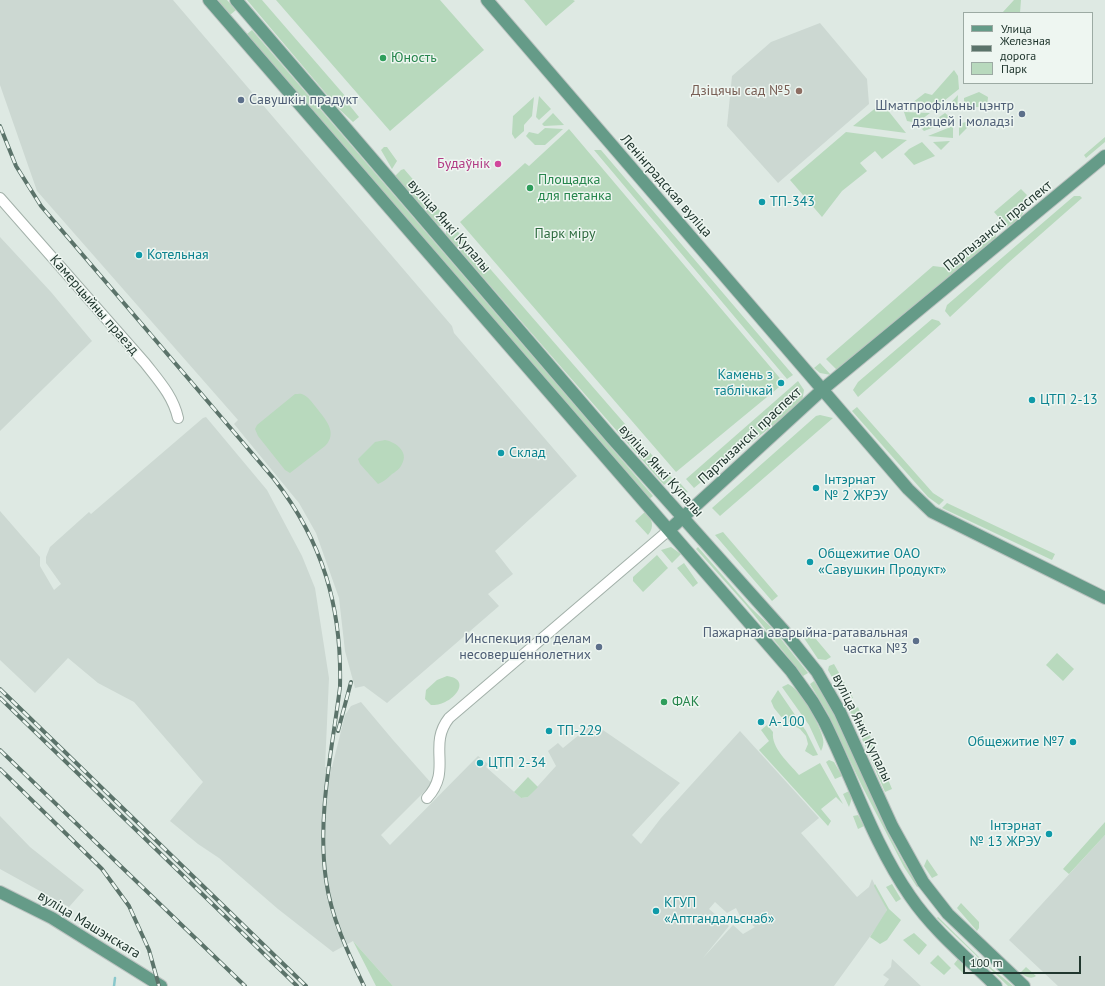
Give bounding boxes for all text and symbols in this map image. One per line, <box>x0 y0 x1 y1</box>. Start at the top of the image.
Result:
legend <box>963 12 1093 84</box>
text: Улица <box>1001 21 1032 36</box>
text: Железная дорога <box>1000 33 1051 63</box>
place label: Юность <box>391 50 437 66</box>
marker: Юность <box>378 53 388 63</box>
text: Парк <box>1001 61 1027 76</box>
place label: Дзіцячы сад №5 <box>691 83 791 99</box>
marker: Дзіцячы сад №5 <box>794 86 804 96</box>
place label: Савушкін прадукт <box>249 92 358 108</box>
marker: Савушкін прадукт <box>236 95 246 105</box>
place label: Шматпрофільны цэнтр дзяцей і моладзі <box>875 98 1014 130</box>
marker: Шматпрофільны цэнтр дзяцей і моладзі <box>1017 109 1027 119</box>
street label: Ленінградская вуліца <box>617 131 715 241</box>
place label: Будаўнік <box>437 156 490 172</box>
marker: Будаўнік <box>493 159 503 169</box>
place label: Площадка для петанка <box>538 172 612 204</box>
street label: вуліца Янкі Купалы <box>404 176 494 276</box>
street label: Партызанскі праспект <box>940 177 1056 275</box>
marker: Площадка для петанка <box>525 183 535 193</box>
place label: ТП-343 <box>770 194 815 210</box>
marker: ТП-343 <box>757 197 767 207</box>
park label: Парк міру <box>535 226 595 242</box>
place label: Котельная <box>147 247 209 263</box>
marker: Котельная <box>134 250 144 260</box>
street label: Камерцыйны праезд <box>46 252 142 358</box>
place label: Камень з таблічкай <box>714 367 773 400</box>
marker: Камень з таблічкай <box>776 378 786 388</box>
street label: Партызанскі праспект <box>695 384 805 488</box>
place label: ЦТП 2-13 <box>1040 392 1098 408</box>
marker: ЦТП 2-13 <box>1027 395 1037 405</box>
street label: вуліца Янкі Купалы <box>615 422 707 520</box>
place label: Склад <box>509 445 546 461</box>
marker: Склад <box>496 448 506 458</box>
place label: Інтэрнат № 2 ЖРЭУ <box>824 472 888 504</box>
marker: Інтэрнат № 2 ЖРЭУ <box>811 483 821 493</box>
place label: Общежитие ОАО «Савушкин Продукт» <box>818 546 946 578</box>
marker: Общежитие ОАО «Савушкин Продукт» <box>805 557 815 567</box>
place label: Пажарная аварыйна-ратавальная частка №3 <box>703 625 908 658</box>
place label: Инспекция по делам несовершеннолетних <box>459 631 591 664</box>
marker: Пажарная аварыйна-ратавальная частка №3 <box>911 636 921 646</box>
marker: Инспекция по делам несовершеннолетних <box>594 642 604 652</box>
street label: вуліца Янкі Купалы <box>829 671 895 785</box>
place label: ФАК <box>672 694 699 710</box>
marker: ФАК <box>659 697 669 707</box>
place label: А-100 <box>769 714 805 730</box>
marker: А-100 <box>756 717 766 727</box>
place label: ТП-229 <box>557 723 602 739</box>
marker: ТП-229 <box>544 726 554 736</box>
place label: Общежитие №7 <box>967 734 1065 750</box>
marker: Общежитие №7 <box>1068 737 1078 747</box>
place label: ЦТП 2-34 <box>488 755 546 771</box>
marker: ЦТП 2-34 <box>475 758 485 768</box>
place label: Інтэрнат № 13 ЖРЭУ <box>969 818 1041 850</box>
marker: Інтэрнат № 13 ЖРЭУ <box>1044 829 1054 839</box>
street label: вуліца Машэнскага <box>35 888 143 962</box>
place label: КГУП «Аптгандальснаб» <box>664 895 775 928</box>
marker: КГУП «Аптгандальснаб» <box>651 906 661 916</box>
scale bar <box>965 948 1083 974</box>
text: 100 m <box>970 955 1003 970</box>

